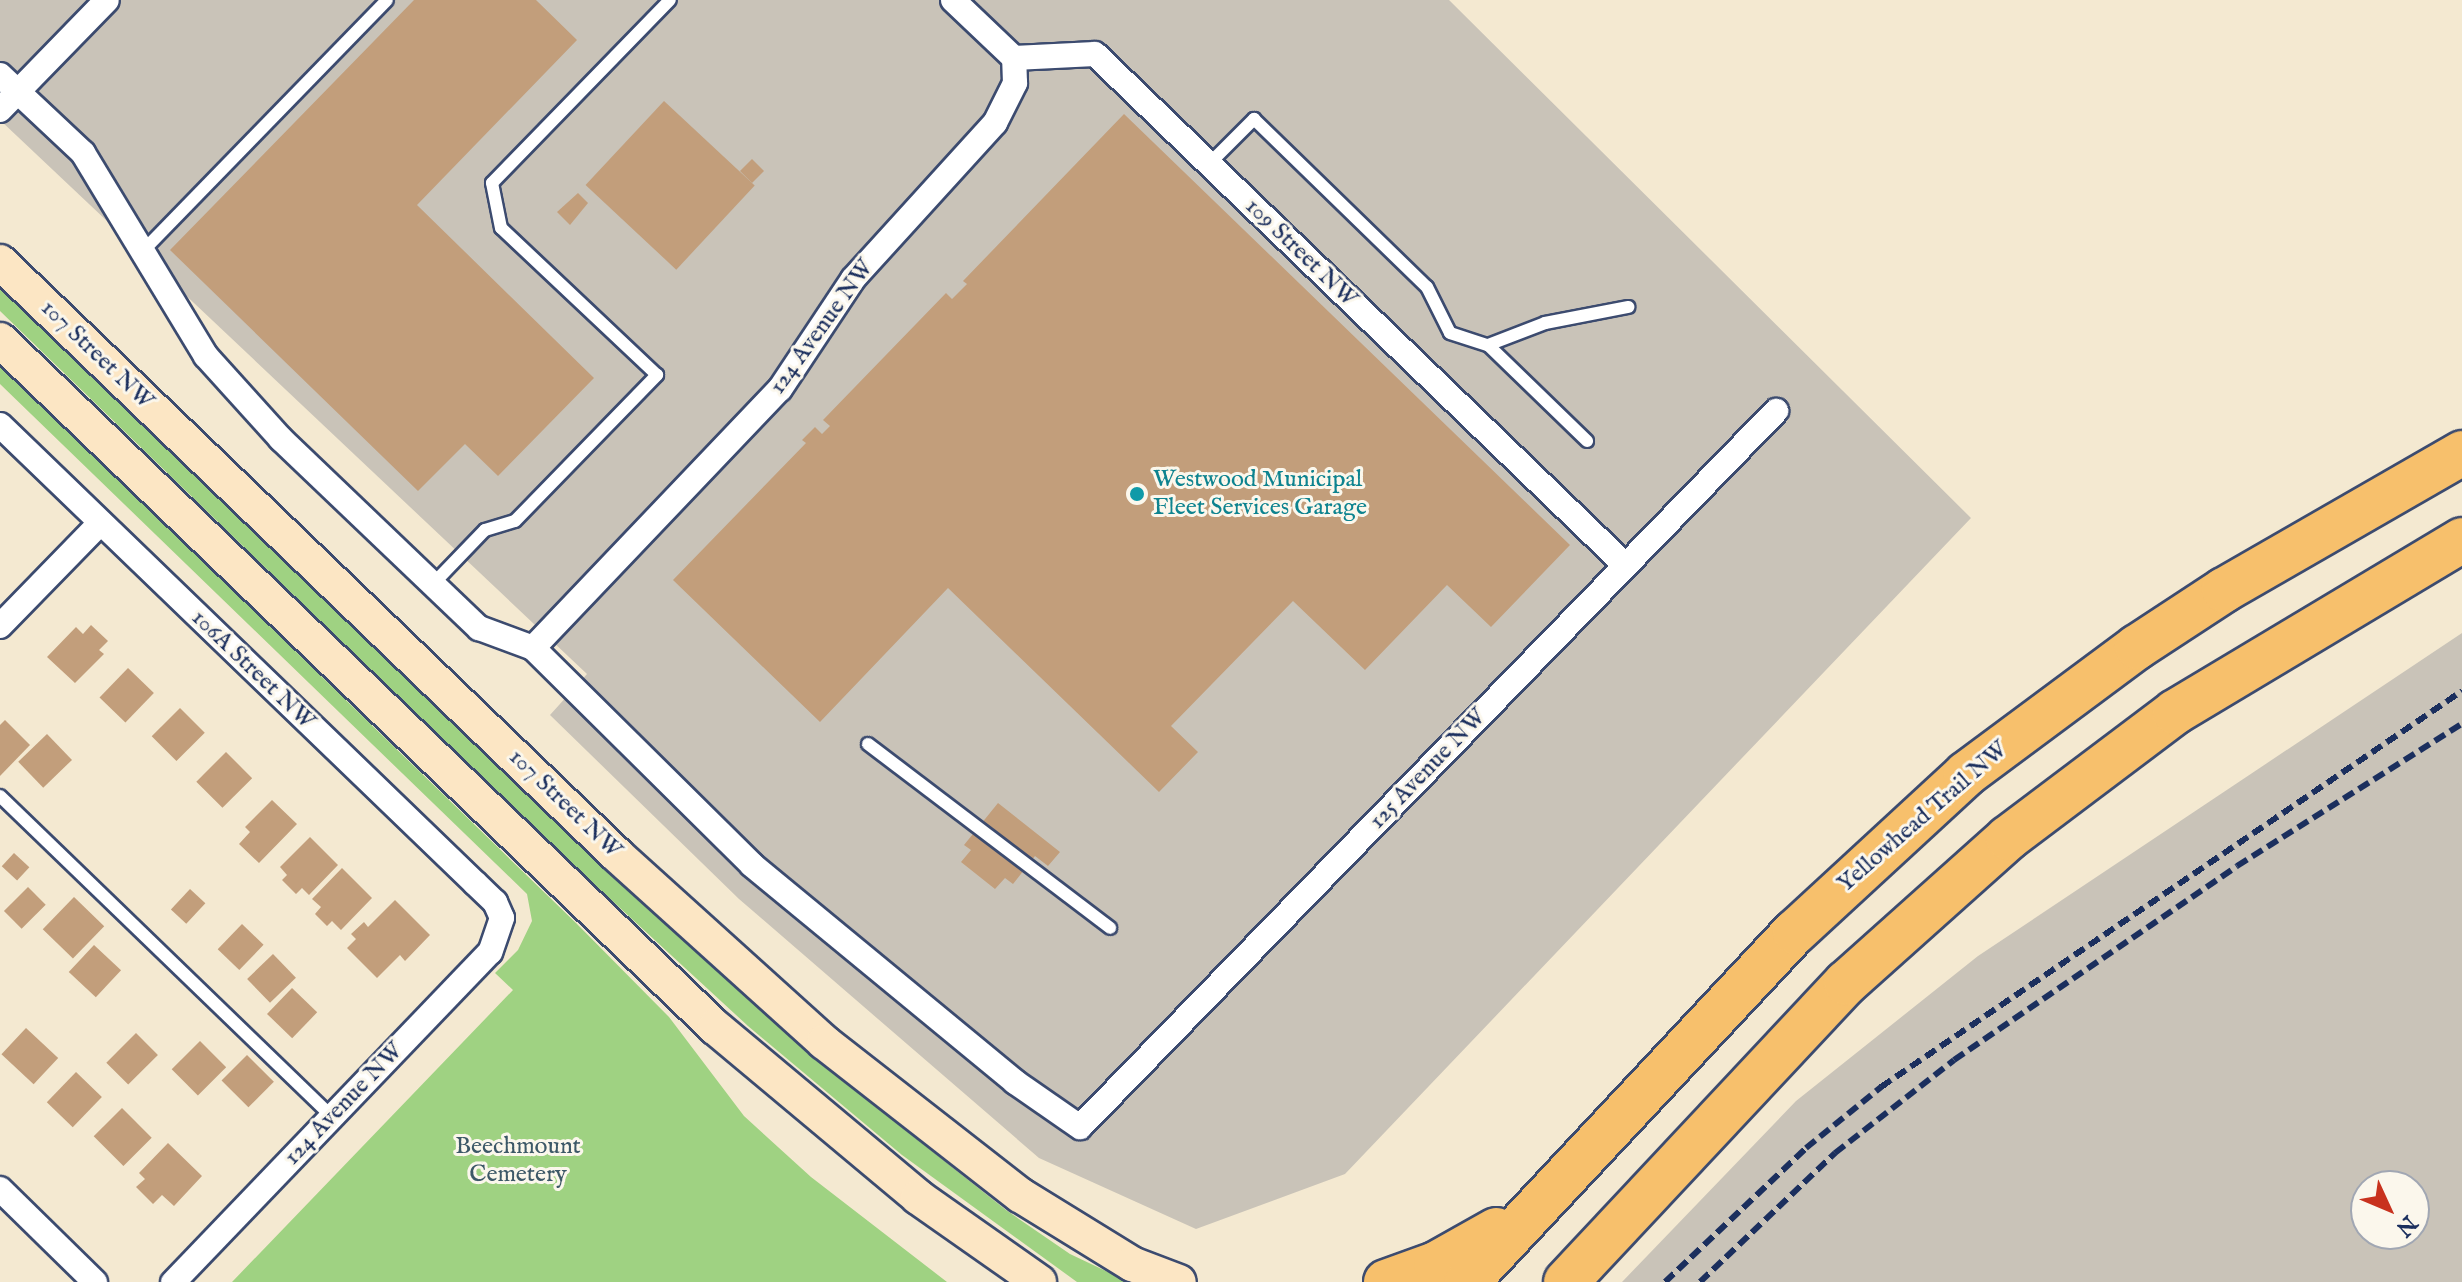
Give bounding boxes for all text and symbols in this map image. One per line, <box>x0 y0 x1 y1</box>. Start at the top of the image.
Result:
street label: 109 Street NW <box>1239 192 1363 314</box>
street label: 124 Avenue NW <box>763 254 881 400</box>
street label: 107 Street NW <box>35 294 159 416</box>
place label: Westwood Municipal Fleet Services Garage <box>1153 466 1367 522</box>
marker: Westwood Municipal Fleet Services Garage <box>1128 485 1146 503</box>
street label: 106A Street NW <box>185 604 321 736</box>
street label: 125 Avenue NW <box>1363 703 1493 835</box>
street label: Yellowhead Trail NW <box>1832 735 2014 899</box>
street label: 107 Street NW <box>503 743 627 865</box>
street label: 124 Avenue NW <box>278 1037 410 1171</box>
park label: Beechmount Cemetery <box>455 1133 581 1189</box>
north arrow <box>2350 1170 2430 1250</box>
text: N <box>2389 1209 2423 1242</box>

